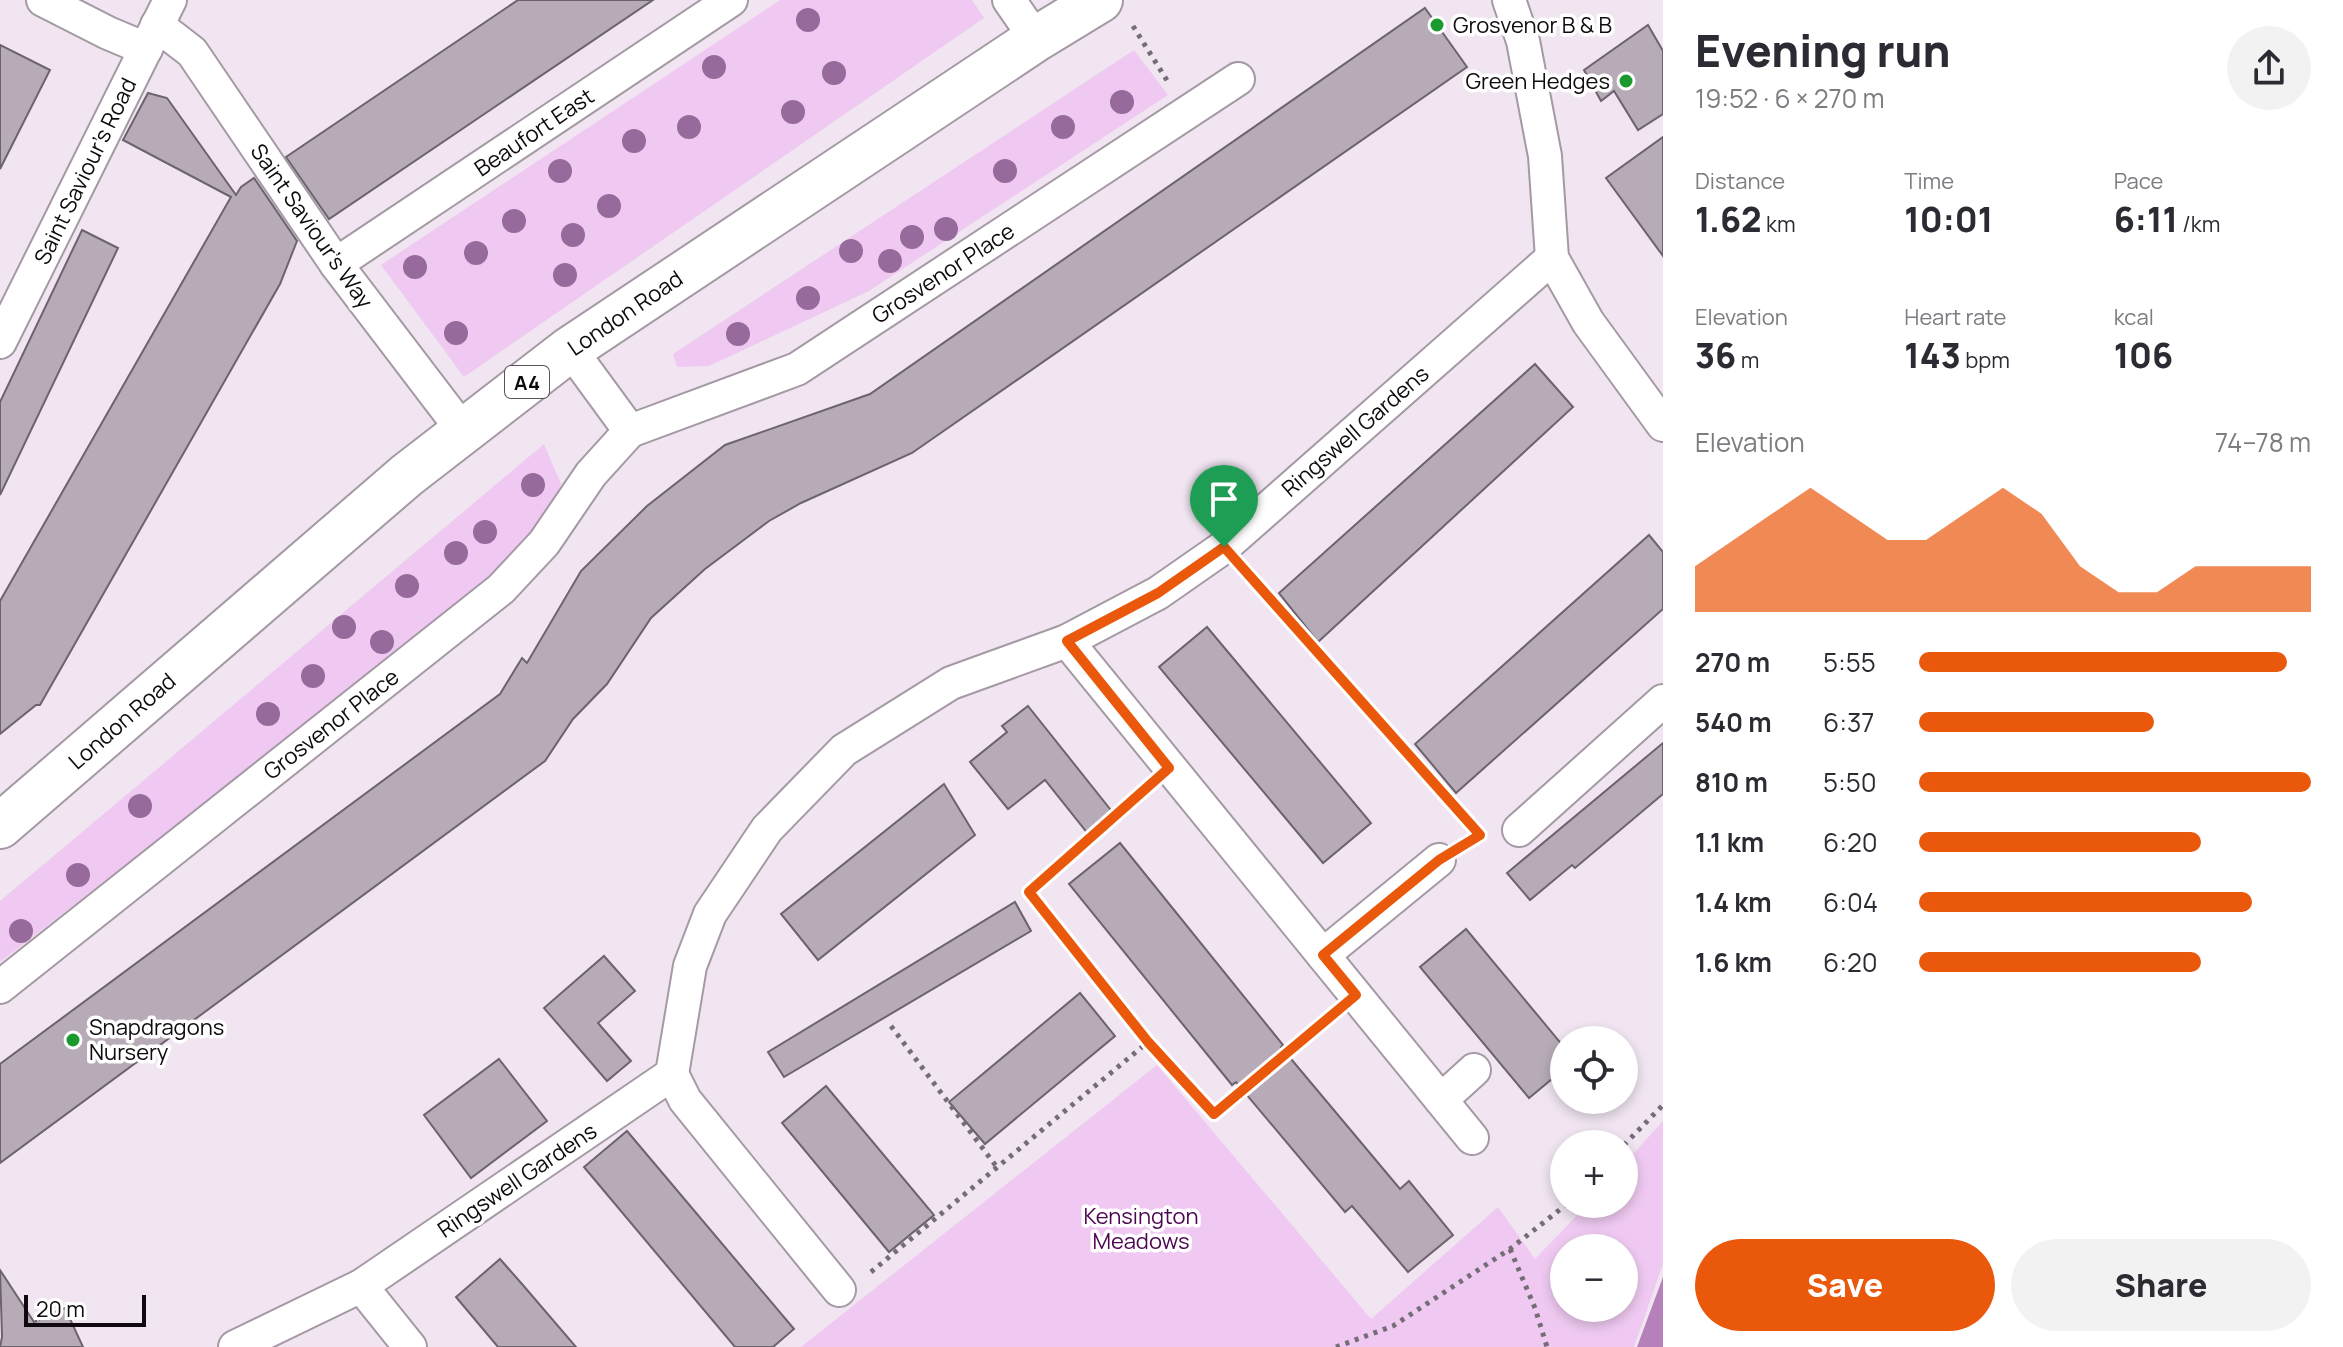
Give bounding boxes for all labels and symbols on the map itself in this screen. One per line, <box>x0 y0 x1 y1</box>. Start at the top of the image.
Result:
place label: Grosvenor B & B <box>1453 10 1612 40</box>
marker: Grosvenor B & B <box>1428 16 1446 34</box>
place label: Green Hedges <box>1466 66 1610 96</box>
marker: Green Hedges <box>1617 72 1635 90</box>
street label: Saint Saviour's Road <box>27 73 143 269</box>
street label: Beaufort East <box>468 81 600 183</box>
street label: Saint Saviour's Way <box>244 138 380 315</box>
street label: Grosvenor Place <box>866 216 1020 330</box>
street label: London Road <box>562 263 688 363</box>
street label: Ringswell Gardens <box>1275 359 1435 503</box>
road number: A4 <box>505 366 549 398</box>
pin <box>1190 465 1258 547</box>
street label: Grosvenor Place <box>257 662 405 786</box>
street label: London Road <box>62 666 182 776</box>
place label: Snapdragons Nursery <box>89 1012 224 1067</box>
marker: Snapdragons Nursery <box>64 1031 82 1049</box>
street label: Ringswell Gardens <box>432 1116 602 1244</box>
park label: Kensington Meadows <box>1083 1201 1199 1256</box>
scale bar <box>24 1291 146 1327</box>

